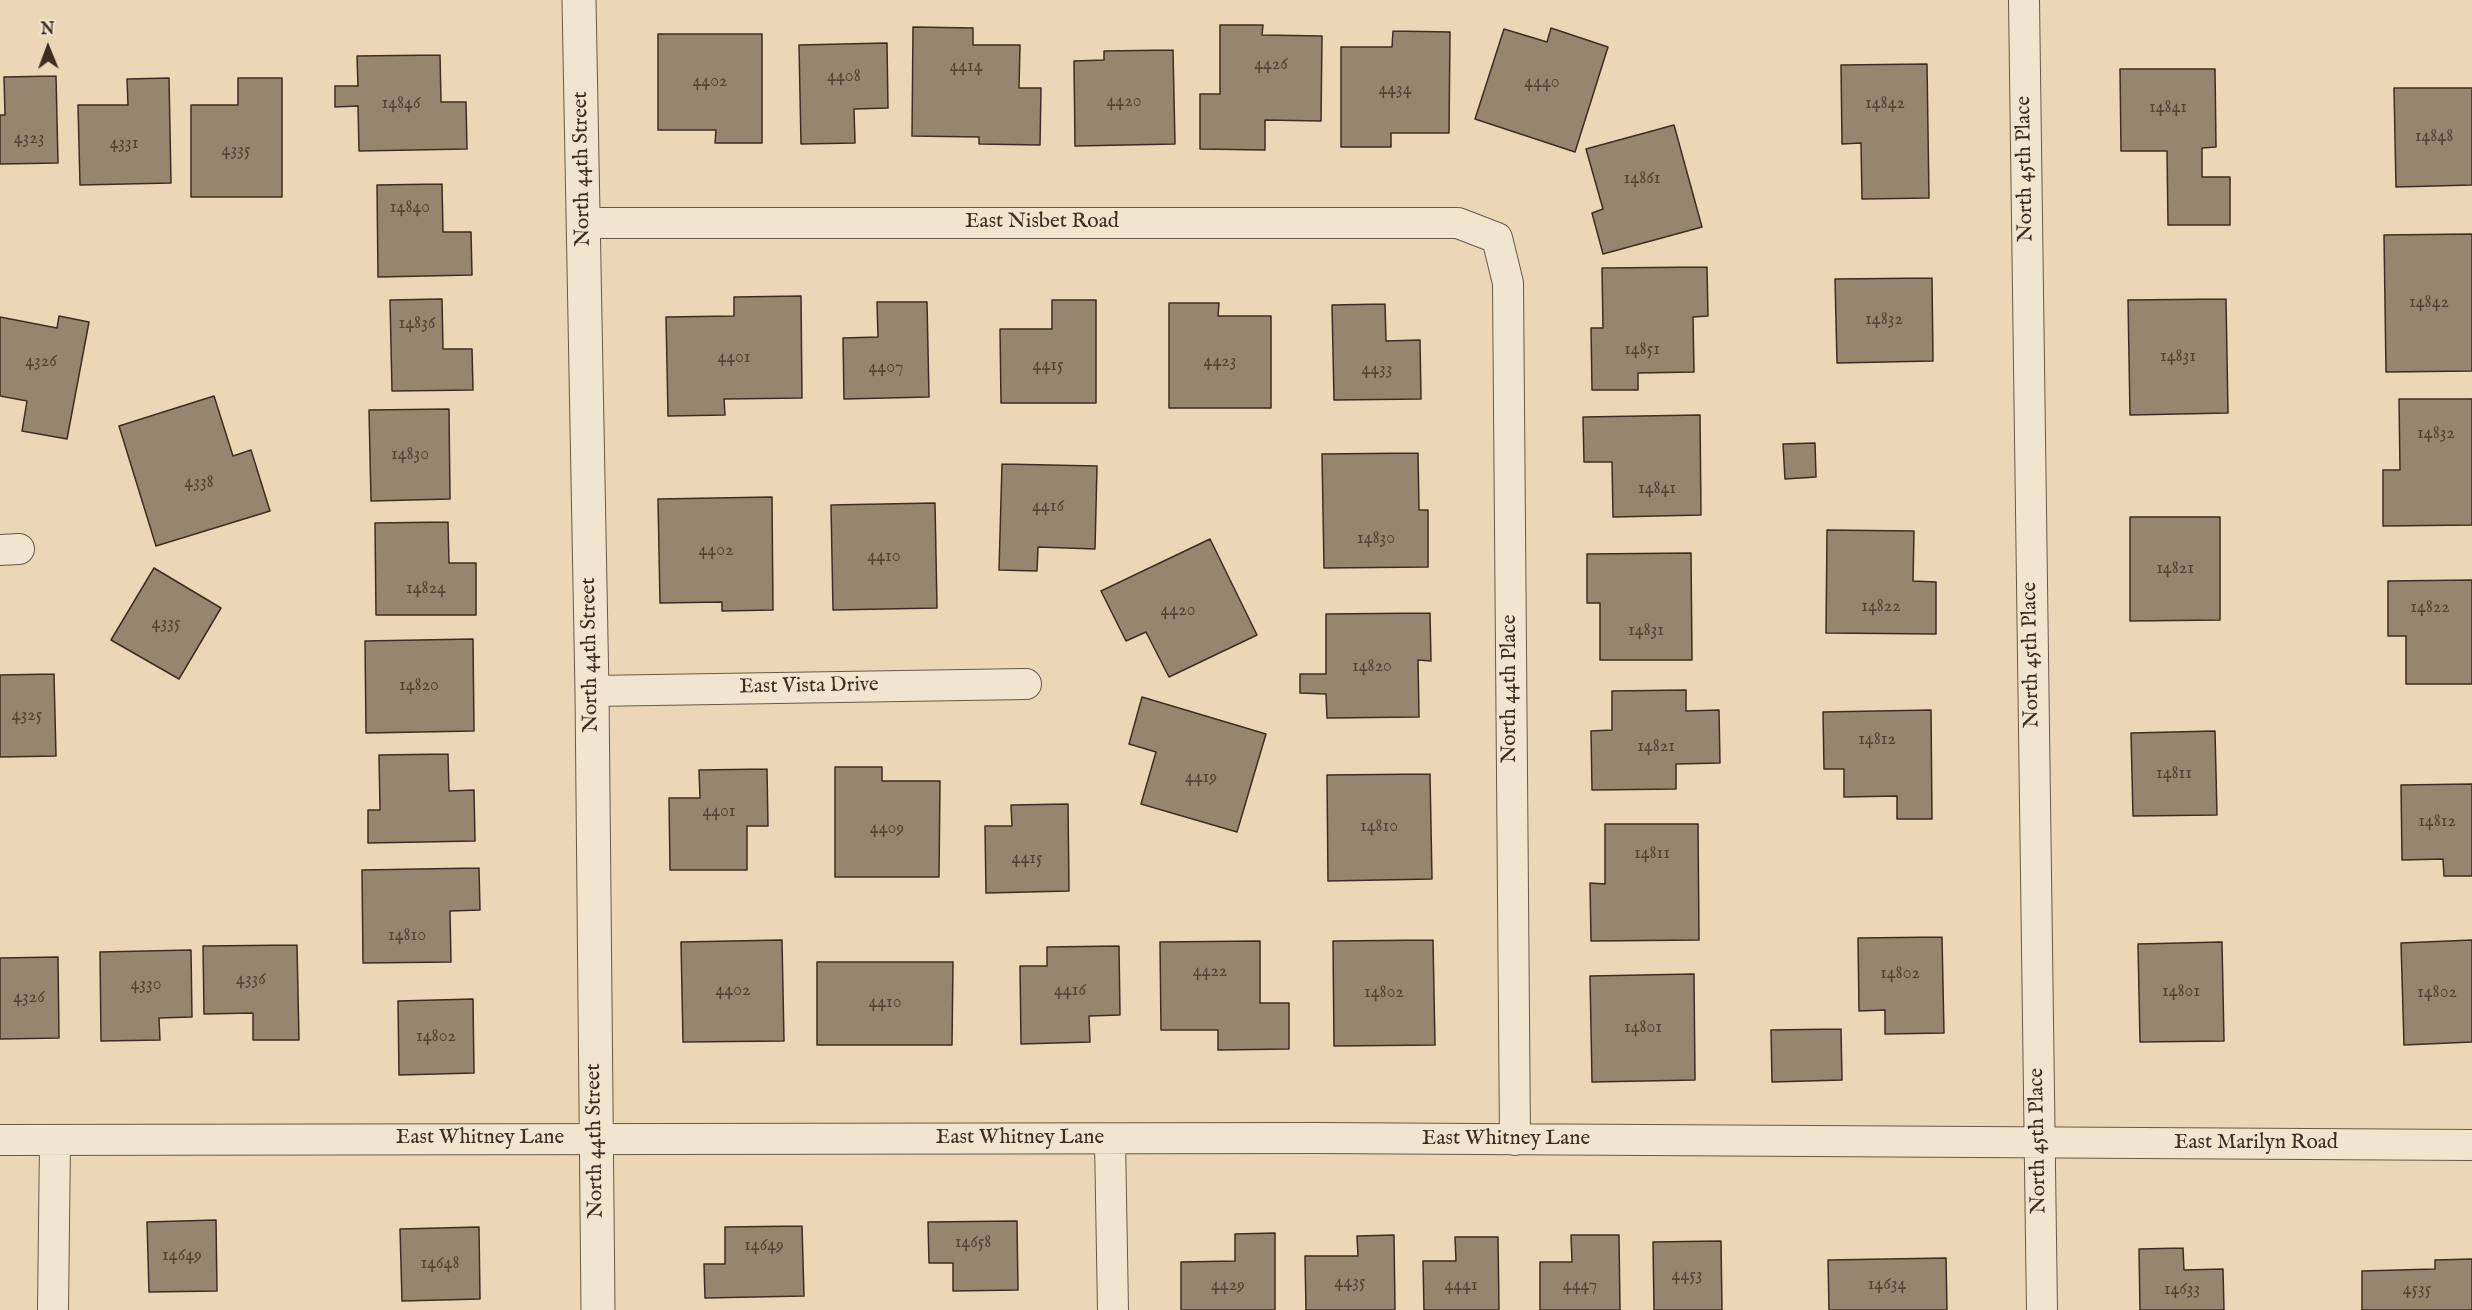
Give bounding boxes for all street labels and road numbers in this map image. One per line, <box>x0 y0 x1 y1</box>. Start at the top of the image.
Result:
street label: North 44th Street <box>569 91 597 247</box>
street label: North 45th Place <box>2012 96 2040 242</box>
street label: East Nisbet Road <box>965 210 1119 236</box>
street label: North 44th Street <box>577 577 605 733</box>
street label: North 45th Place <box>2018 582 2046 728</box>
street label: North 44th Place <box>1498 615 1524 763</box>
street label: East Vista Drive <box>739 673 879 701</box>
street label: North 44th Street <box>582 1063 610 1219</box>
street label: North 45th Place <box>2025 1068 2053 1214</box>
street label: East Whitney Lane <box>396 1126 564 1152</box>
street label: East Whitney Lane <box>936 1126 1104 1152</box>
street label: East Whitney Lane <box>1422 1127 1590 1153</box>
street label: East Marilyn Road <box>2174 1131 2338 1157</box>

